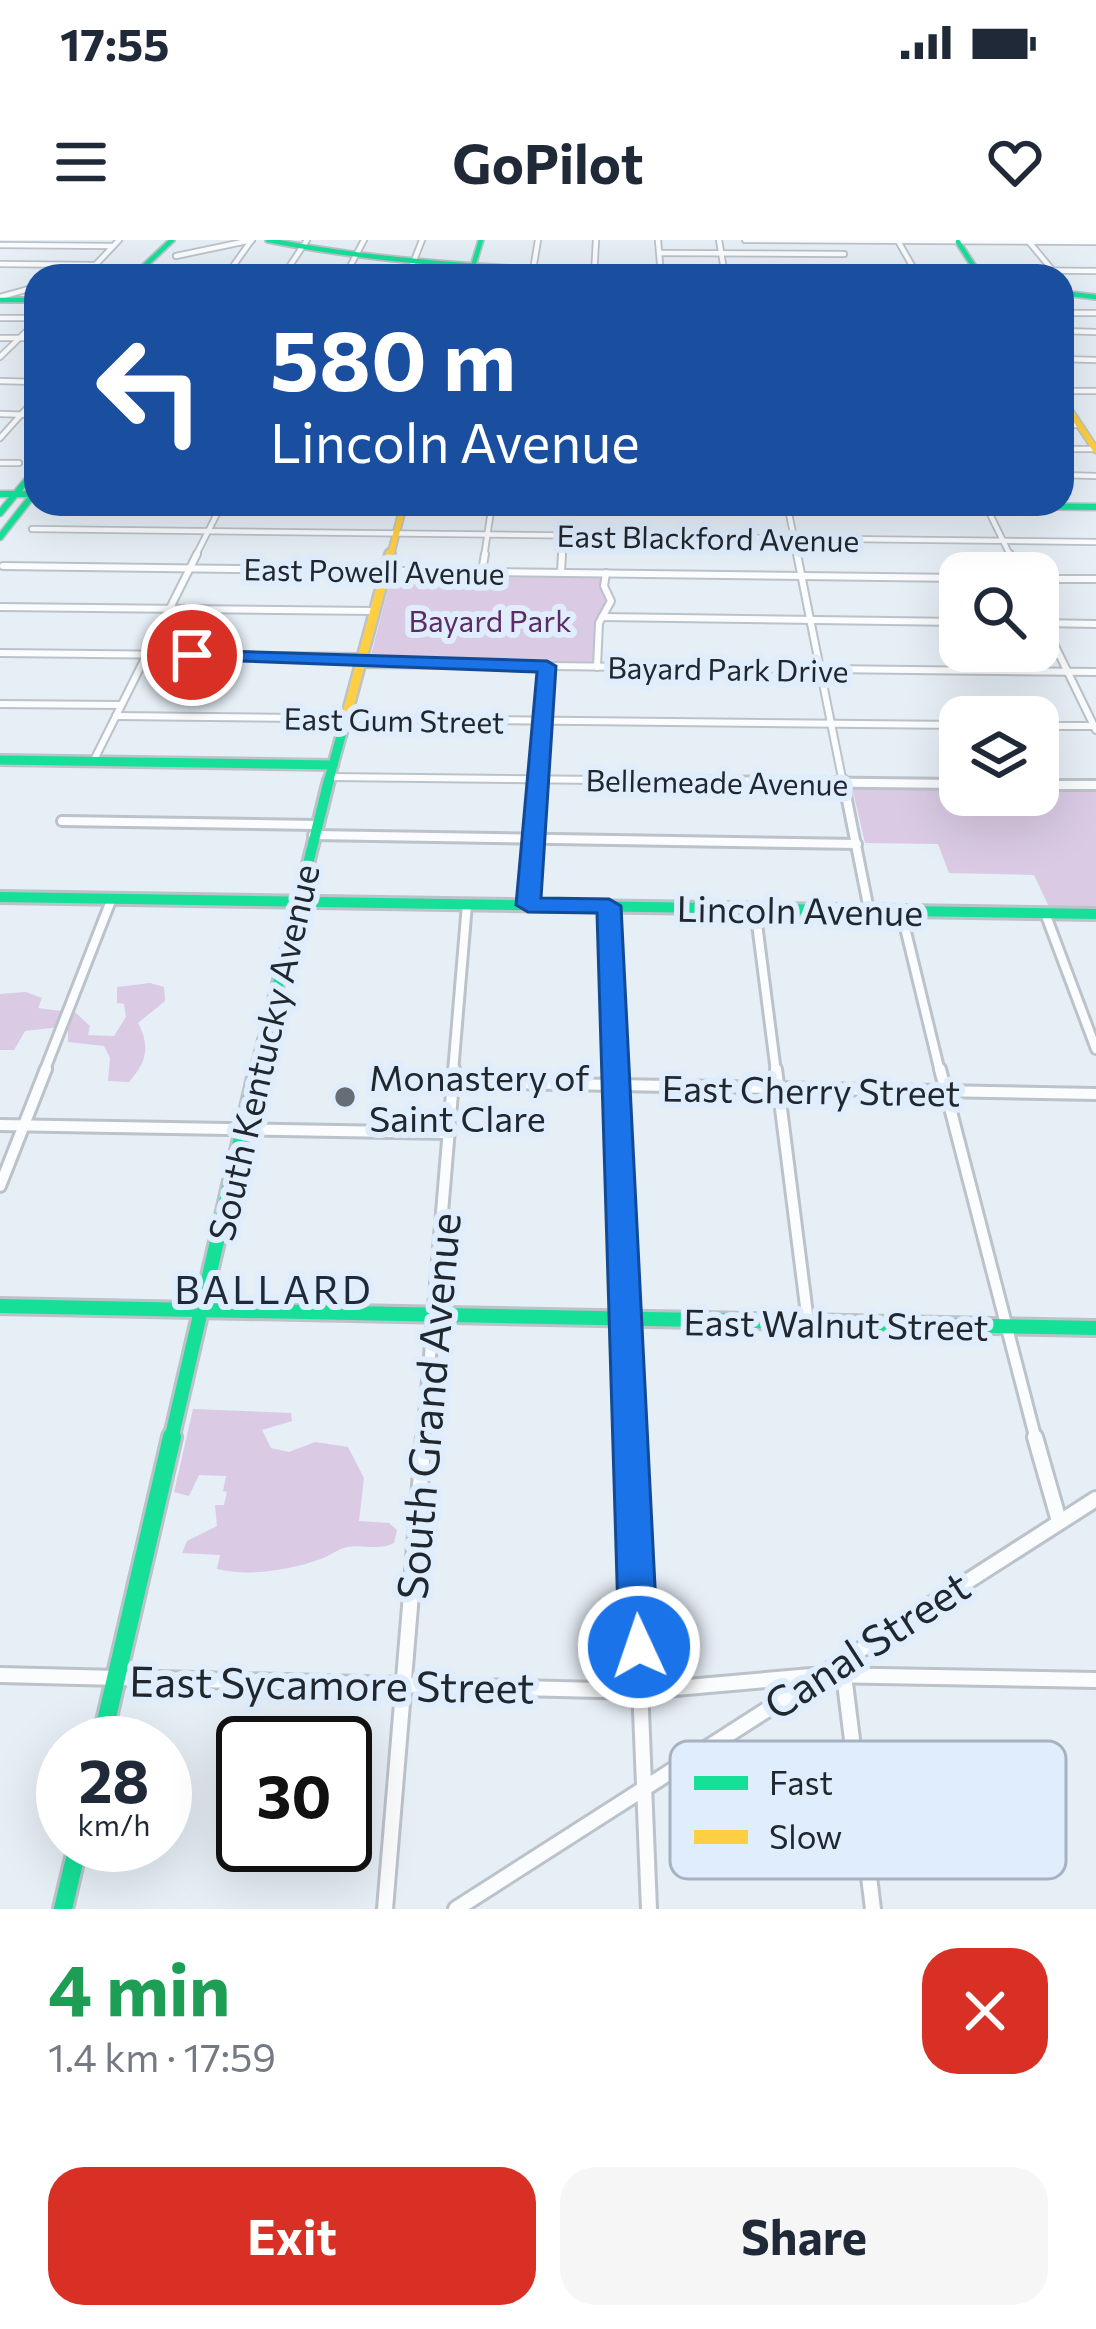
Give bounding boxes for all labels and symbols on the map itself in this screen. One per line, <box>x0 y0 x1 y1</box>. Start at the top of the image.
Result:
street label: East Blackford Avenue <box>556 516 860 558</box>
street label: East Powell Avenue <box>243 549 505 591</box>
park label: Bayard Park <box>409 601 571 638</box>
pin <box>141 604 243 706</box>
street label: Bayard Park Drive <box>607 647 849 689</box>
street label: East Gum Street <box>283 699 505 739</box>
street label: Bellemeade Avenue <box>585 760 849 802</box>
street label: South Kentucky Avenue <box>197 859 327 1245</box>
street label: Lincoln Avenue <box>676 885 924 933</box>
place label: Monastery of Saint Clare <box>369 1054 590 1139</box>
street label: East Cherry Street <box>661 1064 961 1114</box>
marker: Monastery of Saint Clare <box>332 1084 358 1110</box>
street label: South Grand Avenue <box>384 1210 470 1602</box>
district label: BALLARD <box>174 1264 374 1312</box>
street label: East Walnut Street <box>683 1298 989 1348</box>
street label: Canal Street <box>754 1558 978 1730</box>
position arrow <box>576 1584 702 1710</box>
street label: East Sycamore Street <box>129 1653 535 1713</box>
speed limit sign: 30 <box>216 1716 372 1872</box>
legend <box>670 1741 1066 1879</box>
text: Fast <box>769 1761 833 1802</box>
text: Slow <box>769 1815 842 1856</box>

